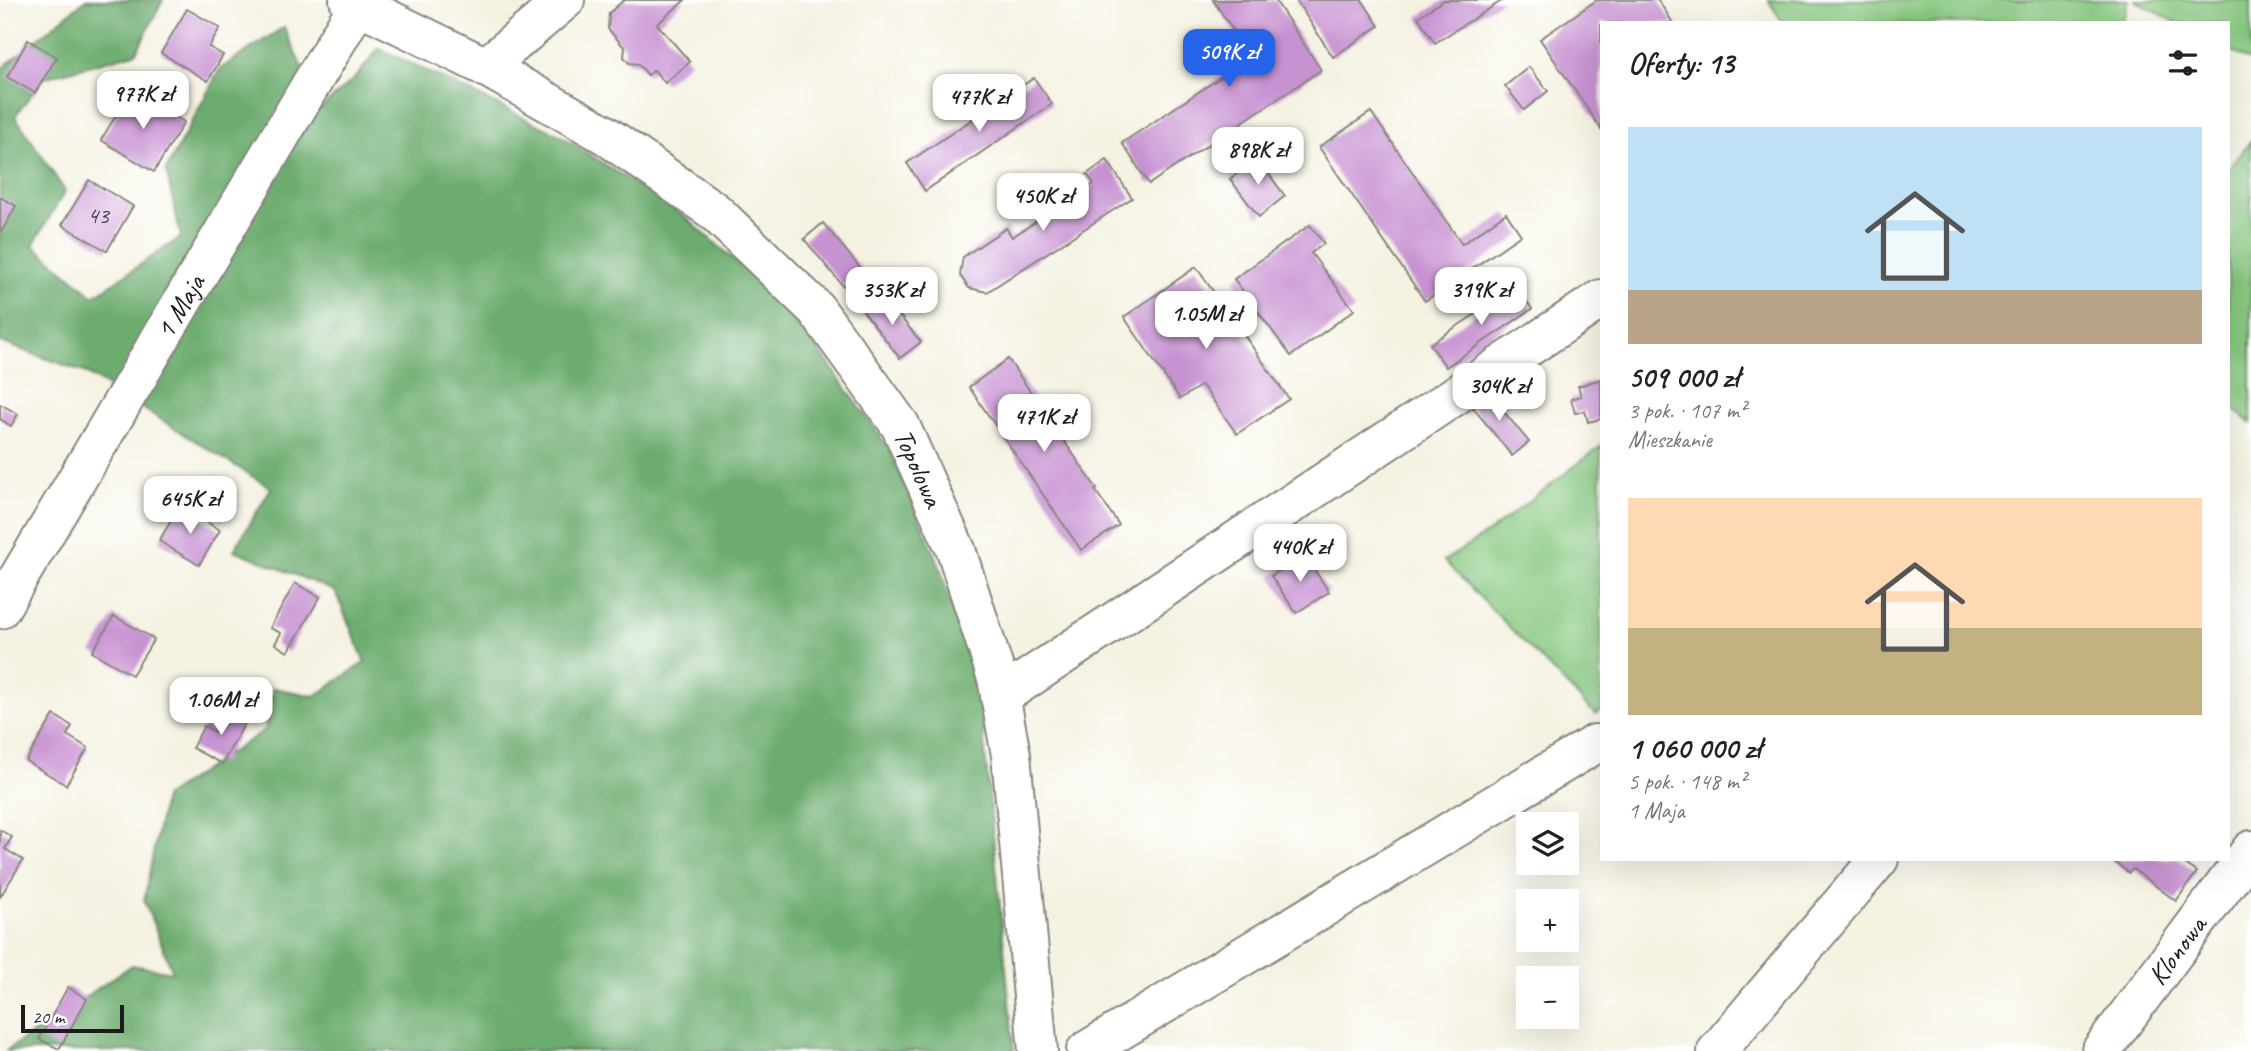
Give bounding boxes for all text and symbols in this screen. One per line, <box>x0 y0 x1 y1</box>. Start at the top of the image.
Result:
pin: 509K zł <box>1164 29 1294 89</box>
text: 509K zł <box>1199 37 1259 66</box>
text: Oferty: 13 <box>1628 44 1734 82</box>
icon: filters <box>2164 44 2202 82</box>
pin: 977K zł <box>78 72 208 131</box>
pin: 477K zł <box>914 74 1044 134</box>
text: 977K zł <box>113 79 173 108</box>
text: 477K zł <box>949 82 1009 111</box>
pin: 898K zł <box>1193 128 1323 187</box>
text: 898K zł <box>1228 135 1288 164</box>
icon: home <box>1852 173 1978 299</box>
pin: 450K zł <box>978 174 1108 233</box>
text: 450K zł <box>1013 181 1073 210</box>
house number: 43 <box>87 200 111 230</box>
street label: 1 Maja <box>147 266 213 345</box>
pin: 353K zł <box>827 268 957 327</box>
pin: 319K zł <box>1416 268 1546 327</box>
text: 353K zł <box>862 275 922 304</box>
text: 319K zł <box>1451 275 1511 304</box>
pin: 1.05M zł <box>1134 292 1278 351</box>
text: 1.05M zł <box>1171 299 1241 328</box>
text: 509 000 zł <box>1628 358 1739 396</box>
pin: 304K zł <box>1434 364 1564 423</box>
text: 304K zł <box>1469 371 1529 400</box>
pin: 471K zł <box>979 394 1109 454</box>
text: 3 pok. · 107 m² <box>1628 396 1746 425</box>
text: 471K zł <box>1014 402 1074 431</box>
street label: Topolowa <box>886 423 952 514</box>
text: Mieszkanie <box>1628 425 1712 454</box>
pin: 645K zł <box>125 476 255 536</box>
text: 645K zł <box>160 484 220 513</box>
pin: 440K zł <box>1235 524 1365 584</box>
text: 440K zł <box>1270 532 1330 561</box>
icon: home <box>1852 544 1978 670</box>
pin: 1.06M zł <box>149 678 293 737</box>
text: 1.06M zł <box>186 685 256 714</box>
text: 1 060 000 zł <box>1628 729 1761 767</box>
text: 5 pok. · 148 m² <box>1628 767 1746 796</box>
text: 1 Maja <box>1628 796 1684 825</box>
map controls <box>1516 812 1579 1029</box>
button: layers <box>1516 812 1579 875</box>
button: + <box>1516 889 1579 952</box>
street label: Klonowa <box>2140 907 2215 992</box>
button: − <box>1516 966 1579 1029</box>
scale bar <box>21 1002 124 1034</box>
text: 20 m <box>32 1005 64 1029</box>

